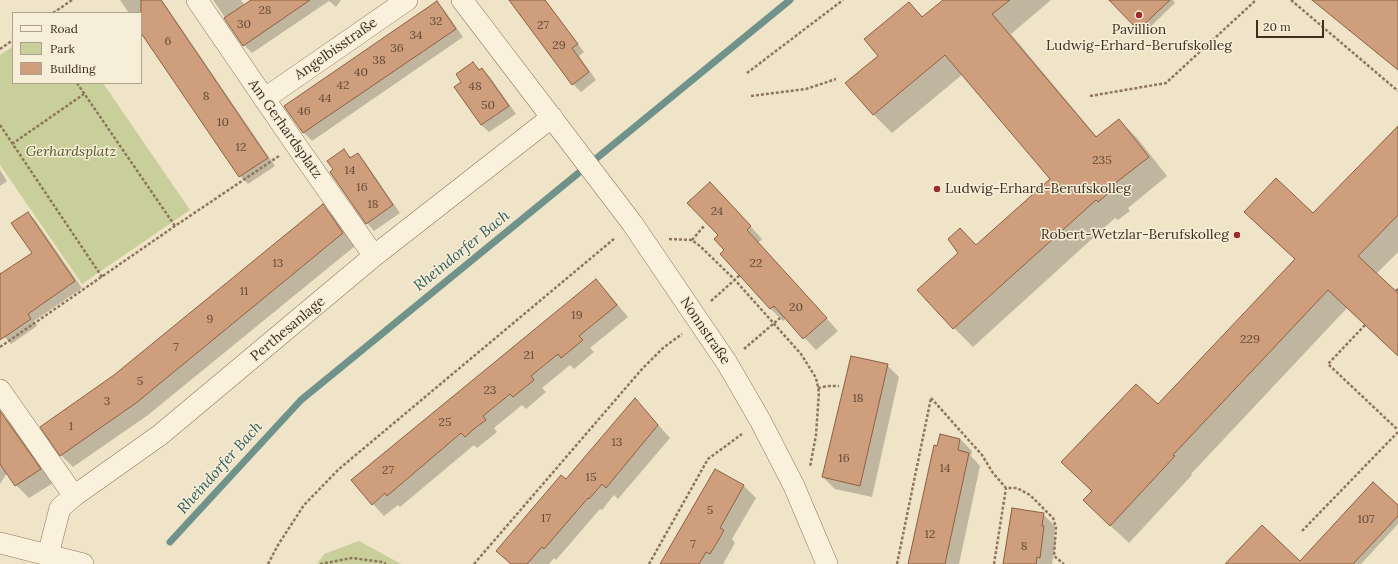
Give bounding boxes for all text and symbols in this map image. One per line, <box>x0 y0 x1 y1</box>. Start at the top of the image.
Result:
house number: 28 <box>258 4 272 18</box>
marker: Pavillion Ludwig-Erhard-Berufskolleg <box>1134 10 1144 20</box>
legend <box>12 12 142 84</box>
scale bar <box>1258 12 1326 38</box>
street label: Angelbisstraße <box>291 14 381 84</box>
house number: 32 <box>429 15 443 29</box>
house number: 30 <box>237 18 251 32</box>
house number: 27 <box>537 19 549 33</box>
text: 20 m <box>1263 19 1291 34</box>
text: Road <box>50 21 78 36</box>
place label: Pavillion Ludwig-Erhard-Berufskolleg <box>1046 22 1232 54</box>
house number: 34 <box>409 29 423 43</box>
house number: 6 <box>165 35 171 49</box>
house number: 29 <box>552 39 566 53</box>
text: Park <box>50 41 75 56</box>
house number: 36 <box>390 42 404 56</box>
house number: 38 <box>372 54 386 68</box>
text: Building <box>50 61 96 76</box>
house number: 40 <box>354 66 368 80</box>
street label: Am Gerhardsplatz <box>244 76 326 182</box>
house number: 42 <box>337 79 349 93</box>
house number: 48 <box>468 80 482 94</box>
house number: 8 <box>203 90 209 104</box>
house number: 44 <box>318 92 332 106</box>
house number: 50 <box>481 99 495 113</box>
house number: 46 <box>297 105 311 119</box>
house number: 10 <box>217 116 229 130</box>
house number: 12 <box>236 141 246 155</box>
park label: Gerhardsplatz <box>26 144 116 160</box>
house number: 235 <box>1092 154 1112 168</box>
house number: 14 <box>345 164 355 178</box>
house number: 16 <box>356 181 368 195</box>
place label: Ludwig-Erhard-Berufskolleg <box>945 181 1131 197</box>
marker: Ludwig-Erhard-Berufskolleg <box>932 184 942 194</box>
house number: 18 <box>367 198 379 212</box>
house number: 24 <box>711 205 723 219</box>
water label: Rheindorfer Bach <box>411 207 513 295</box>
place label: Robert-Wetzlar-Berufskolleg <box>1041 227 1229 243</box>
marker: Robert-Wetzlar-Berufskolleg <box>1232 230 1242 240</box>
house number: 13 <box>272 257 284 271</box>
house number: 22 <box>750 257 762 271</box>
house number: 11 <box>240 285 248 299</box>
street label: Perthesanlage <box>247 293 329 365</box>
street label: Nonnstraße <box>676 294 734 368</box>
house number: 20 <box>789 301 803 315</box>
house number: 19 <box>571 309 583 323</box>
house number: 9 <box>207 313 213 327</box>
house number: 229 <box>1240 333 1260 347</box>
house number: 7 <box>173 341 179 355</box>
house number: 21 <box>524 349 534 363</box>
house number: 5 <box>137 375 143 389</box>
house number: 23 <box>484 384 496 398</box>
house number: 18 <box>852 392 864 406</box>
house number: 3 <box>104 395 110 409</box>
house number: 25 <box>439 416 451 430</box>
water label: Rheindorfer Bach <box>174 418 266 518</box>
house number: 1 <box>69 420 73 434</box>
house number: 13 <box>611 436 623 450</box>
house number: 16 <box>838 452 850 466</box>
house number: 14 <box>940 462 950 476</box>
house number: 27 <box>382 464 394 478</box>
house number: 15 <box>586 471 596 485</box>
house number: 5 <box>707 504 713 518</box>
house number: 17 <box>541 512 551 526</box>
house number: 107 <box>1357 513 1375 527</box>
house number: 12 <box>925 528 935 542</box>
house number: 7 <box>690 538 696 552</box>
house number: 8 <box>1021 540 1027 554</box>

